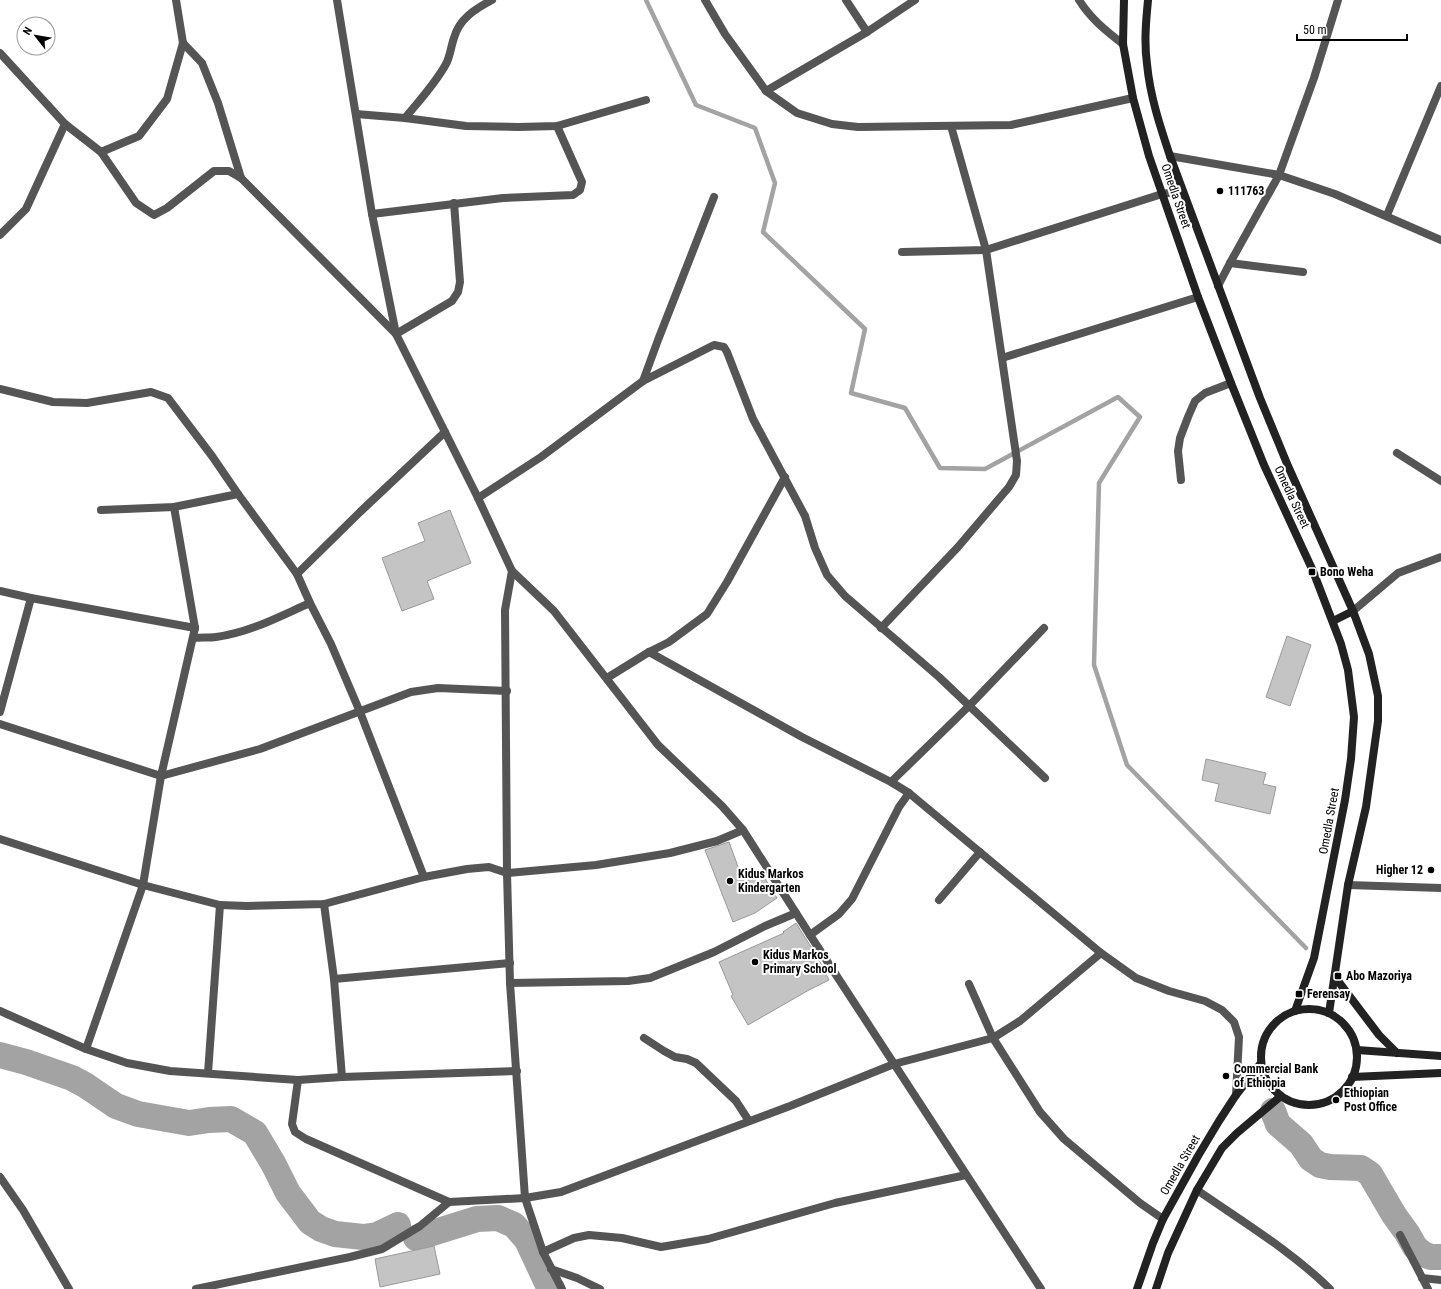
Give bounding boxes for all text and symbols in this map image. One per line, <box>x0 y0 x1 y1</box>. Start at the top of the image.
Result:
north arrow <box>16 16 56 56</box>
scale bar <box>1297 16 1407 42</box>
text: 50 m <box>1303 23 1327 37</box>
text: N <box>21 25 35 37</box>
street label: Omedla Street <box>1158 162 1194 230</box>
place label: 111763 <box>1228 184 1264 198</box>
marker: 111763 <box>1215 186 1225 196</box>
street label: Omedla Street <box>1271 464 1313 531</box>
place label: Bono Weha <box>1320 565 1374 579</box>
marker: Bono Weha <box>1307 567 1317 577</box>
street label: Omedla Street <box>1316 786 1342 855</box>
place label: Higher 12 <box>1376 863 1423 877</box>
marker: Higher 12 <box>1426 865 1436 875</box>
place label: Kidus Markos Kindergarten <box>738 867 804 895</box>
marker: Kidus Markos Kindergarten <box>725 876 735 886</box>
place label: Kidus Markos Primary School <box>763 948 836 976</box>
marker: Kidus Markos Primary School <box>750 957 760 967</box>
place label: Abo Mazoriya <box>1346 969 1412 983</box>
marker: Abo Mazoriya <box>1333 971 1343 981</box>
place label: Ferensay <box>1307 987 1351 1001</box>
marker: Ferensay <box>1294 989 1304 999</box>
place label: Commercial Bank of Ethiopia <box>1234 1062 1318 1090</box>
marker: Commercial Bank of Ethiopia <box>1221 1071 1231 1081</box>
place label: Ethiopian Post Office <box>1344 1086 1397 1114</box>
marker: Ethiopian Post Office <box>1331 1095 1341 1105</box>
street label: Omedla Street <box>1157 1132 1203 1198</box>

